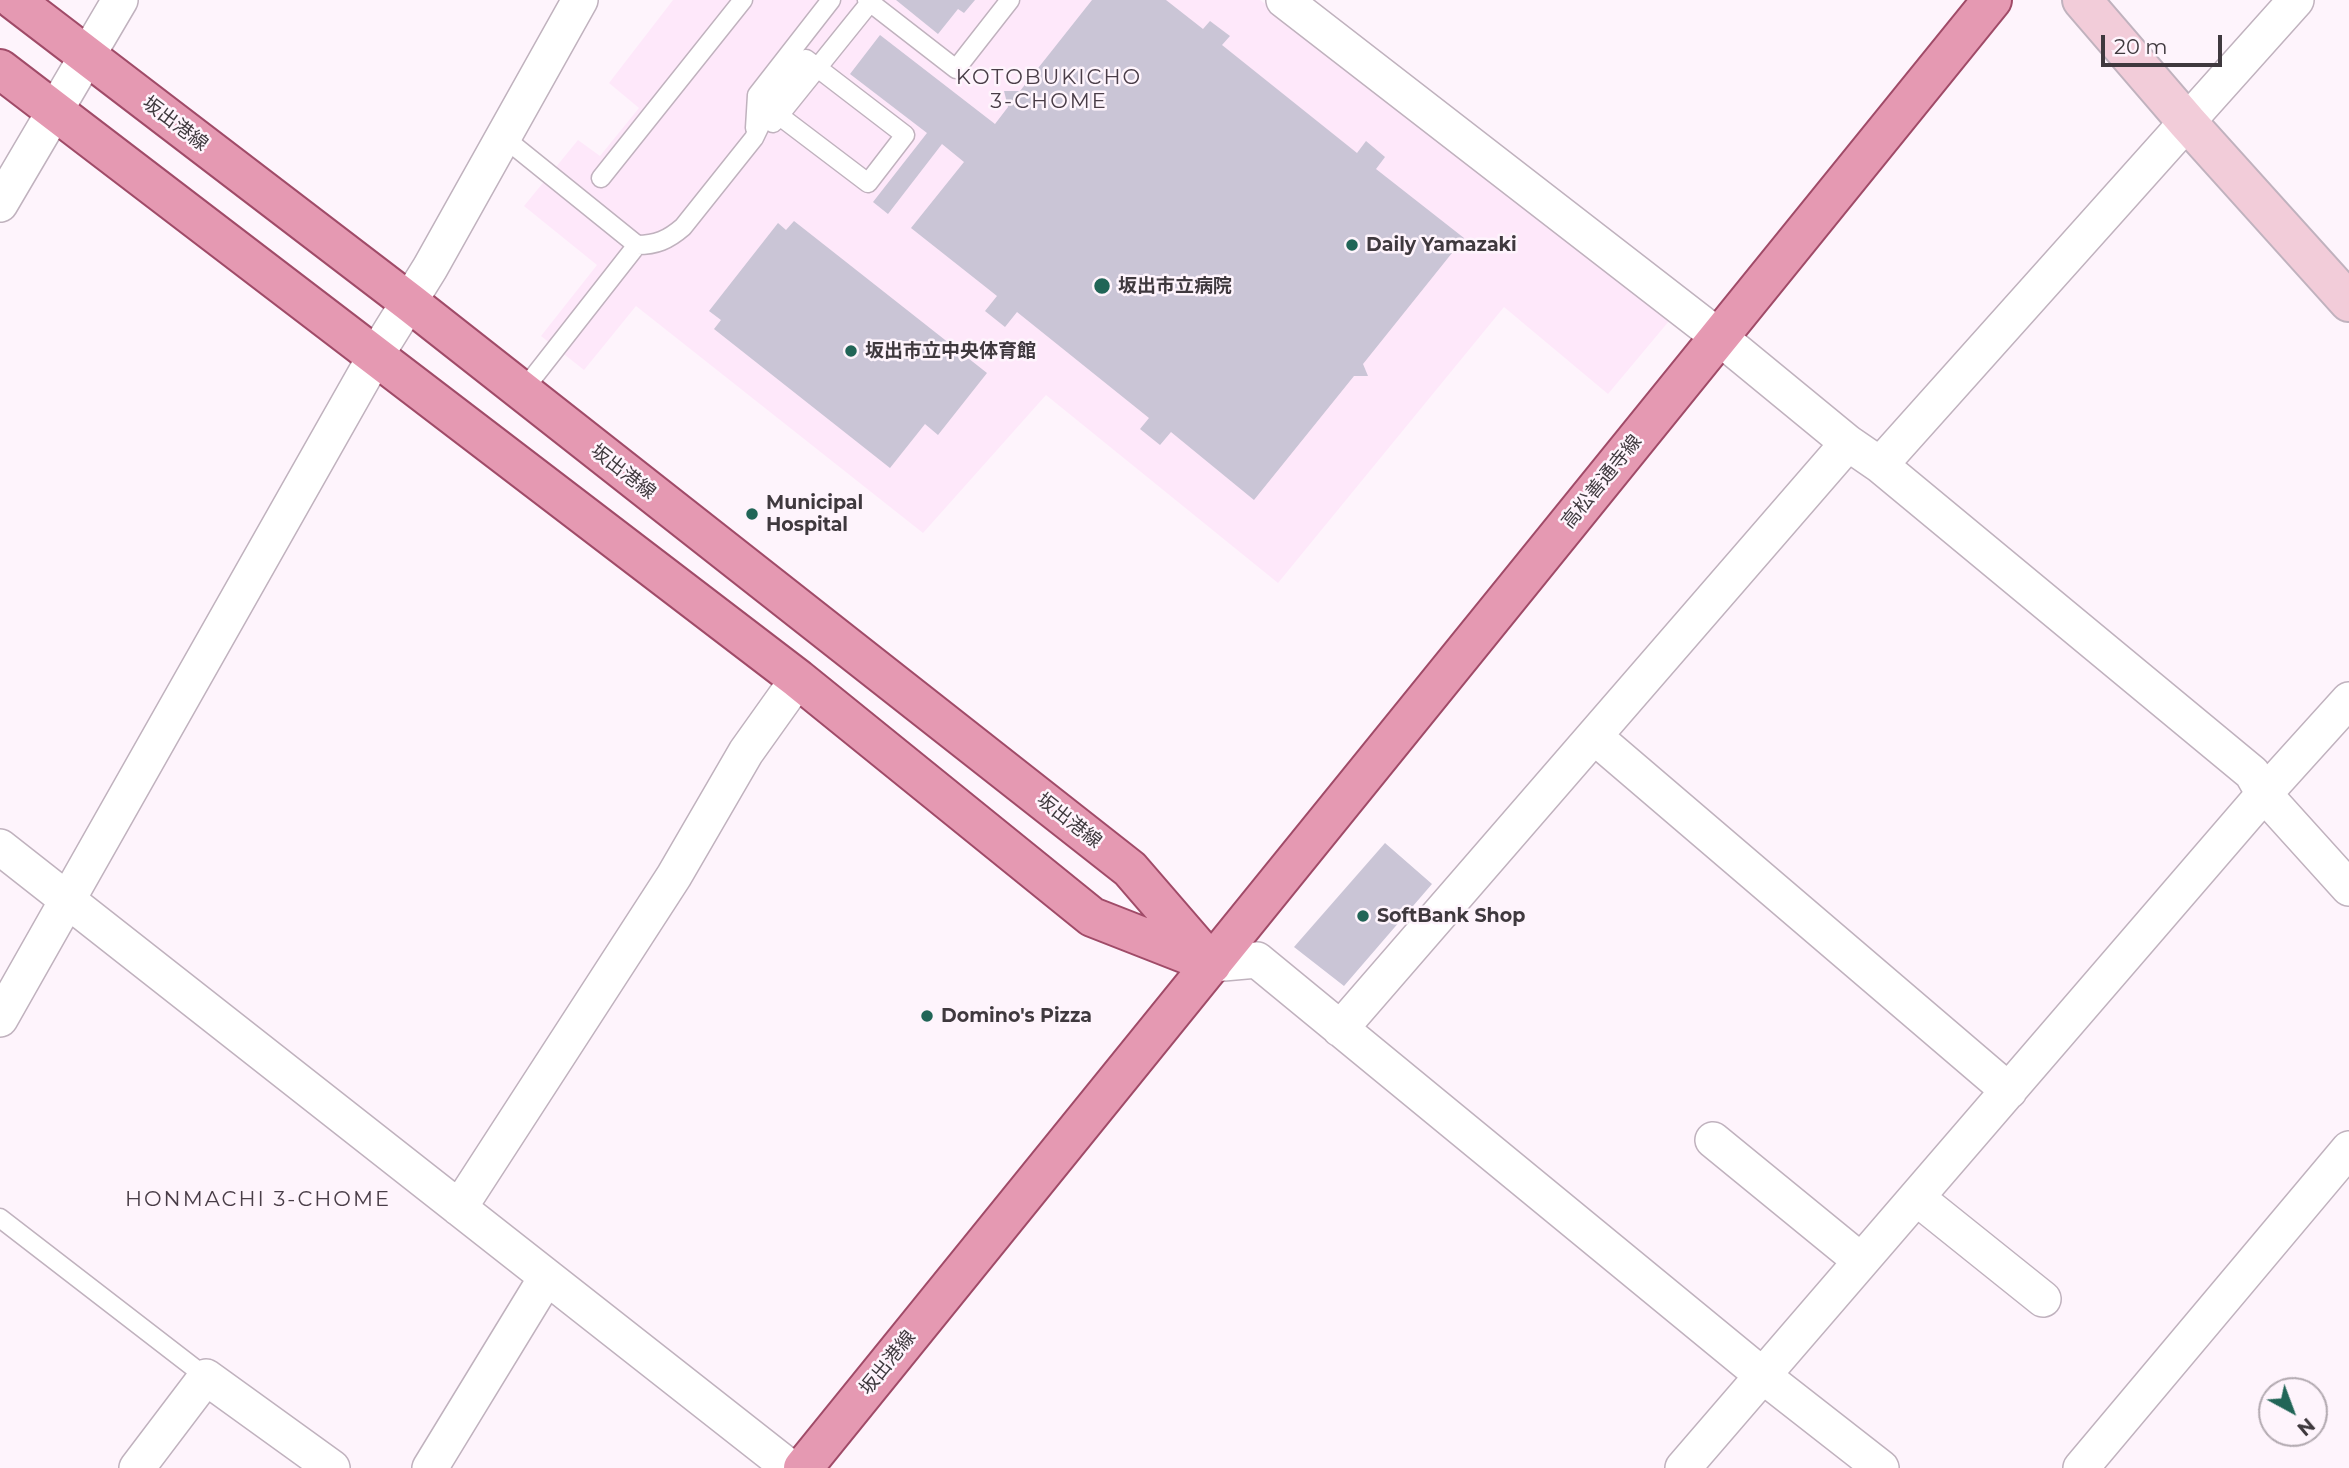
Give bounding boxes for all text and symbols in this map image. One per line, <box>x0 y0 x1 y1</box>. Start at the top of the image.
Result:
scale bar <box>2104 21 2225 65</box>
text: 20 m <box>2114 34 2168 59</box>
district label: KOTOBUKICHO 3-CHOME <box>957 65 1141 115</box>
street label: 坂出港線 <box>138 92 212 156</box>
place label: Daily Yamazaki <box>1366 234 1517 256</box>
marker: Daily Yamazaki <box>1344 237 1360 253</box>
place label: 坂出市立病院 <box>1118 275 1232 297</box>
marker: 坂出市立病院 <box>1092 276 1112 296</box>
place label: 坂出市立中央体育館 <box>865 340 1036 362</box>
marker: 坂出市立中央体育館 <box>843 343 859 359</box>
street label: 高松善通寺線 <box>1557 431 1647 533</box>
street label: 坂出港線 <box>586 440 660 504</box>
place label: Municipal Hospital <box>766 492 863 536</box>
marker: Municipal Hospital <box>744 506 760 522</box>
street label: 坂出港線 <box>1032 789 1106 853</box>
place label: SoftBank Shop <box>1377 905 1525 927</box>
marker: SoftBank Shop <box>1355 908 1371 924</box>
place label: Domino's Pizza <box>941 1005 1092 1027</box>
marker: Domino's Pizza <box>919 1008 935 1024</box>
district label: HONMACHI 3-CHOME <box>127 1187 389 1213</box>
street label: 坂出港線 <box>855 1326 921 1400</box>
north arrow <box>2258 1377 2328 1447</box>
text: N <box>2292 1413 2319 1440</box>

